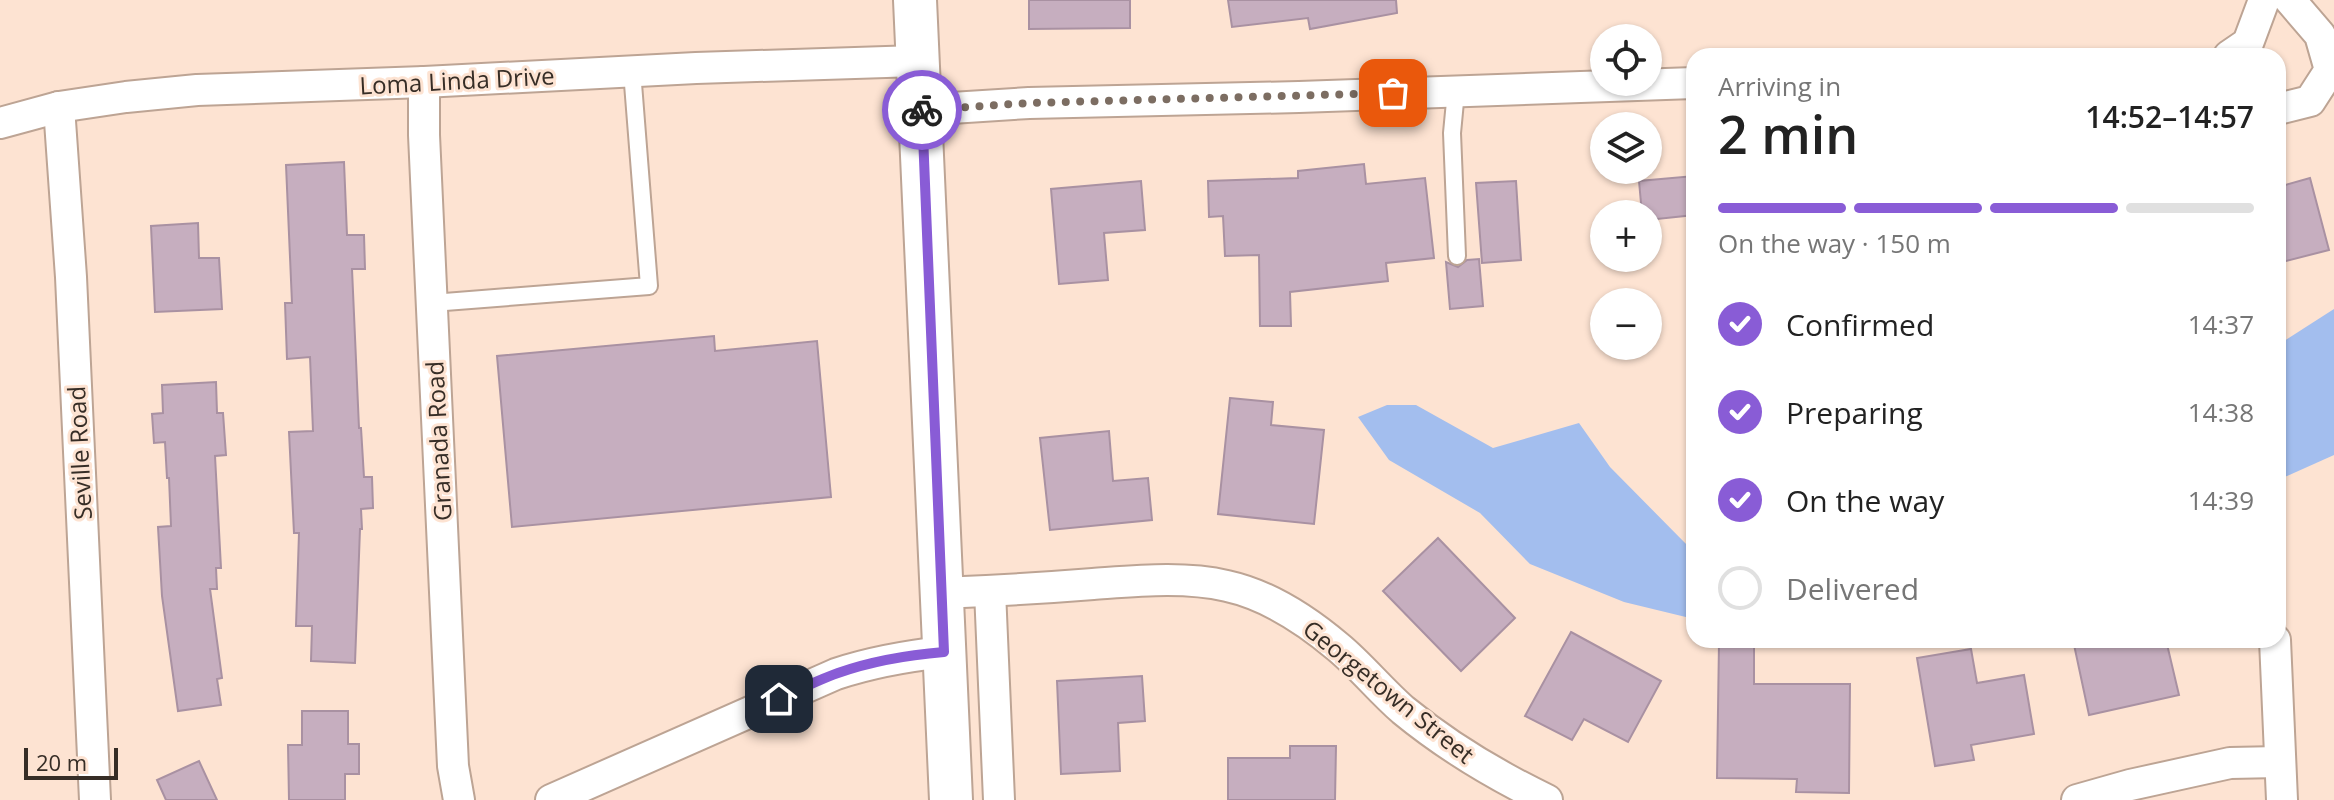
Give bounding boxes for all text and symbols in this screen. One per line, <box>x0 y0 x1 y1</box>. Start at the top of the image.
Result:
map controls <box>1590 24 1662 360</box>
button: locate <box>1590 24 1662 96</box>
street label: Loma Linda Drive <box>359 58 555 102</box>
pin <box>1359 59 1427 127</box>
text: Arriving in <box>1718 68 1841 104</box>
courier <box>882 70 962 150</box>
icon: bag <box>1371 71 1415 115</box>
icon: bike <box>900 88 944 132</box>
text: 14:52–14:57 <box>2085 96 2254 137</box>
text: 2 min <box>1718 98 1858 169</box>
button: layers <box>1590 112 1662 184</box>
button: + <box>1590 200 1662 272</box>
text: On the way · 150 m <box>1718 225 1951 261</box>
button: − <box>1590 288 1662 360</box>
icon: check <box>1718 302 1762 346</box>
text: Confirmed <box>1786 304 1934 345</box>
text: 14:37 <box>2188 306 2254 342</box>
street label: Granada Road <box>417 360 459 522</box>
street label: Seville Road <box>59 385 99 521</box>
icon: check <box>1718 390 1762 434</box>
text: Preparing <box>1786 392 1923 433</box>
text: 14:38 <box>2188 394 2254 430</box>
icon: check <box>1718 478 1762 522</box>
text: On the way <box>1786 480 1944 521</box>
text: 14:39 <box>2188 482 2254 518</box>
text: Delivered <box>1786 568 1919 609</box>
street label: Georgetown Street <box>1297 612 1481 770</box>
pin <box>745 665 813 733</box>
icon: home <box>757 677 801 721</box>
scale bar <box>24 744 118 780</box>
text: 20 m <box>36 747 87 777</box>

